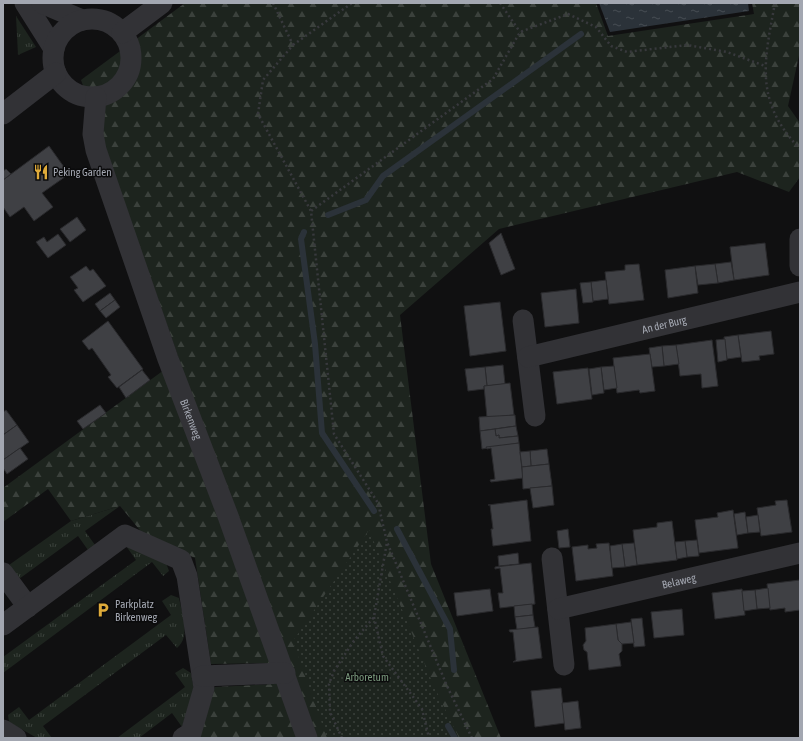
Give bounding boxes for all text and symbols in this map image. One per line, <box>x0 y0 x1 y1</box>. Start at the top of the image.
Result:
restaurant icon: Peking Garden <box>32 163 50 181</box>
place label: Peking Garden <box>53 166 112 178</box>
street label: An der Burg <box>641 313 688 336</box>
street label: Birkenweg <box>178 397 204 441</box>
street label: Belaweg <box>661 571 697 591</box>
place label: Parkplatz Birkenweg <box>115 598 157 623</box>
parking icon: Parkplatz Birkenweg <box>94 601 112 619</box>
park label: Arboretum <box>345 671 389 683</box>

